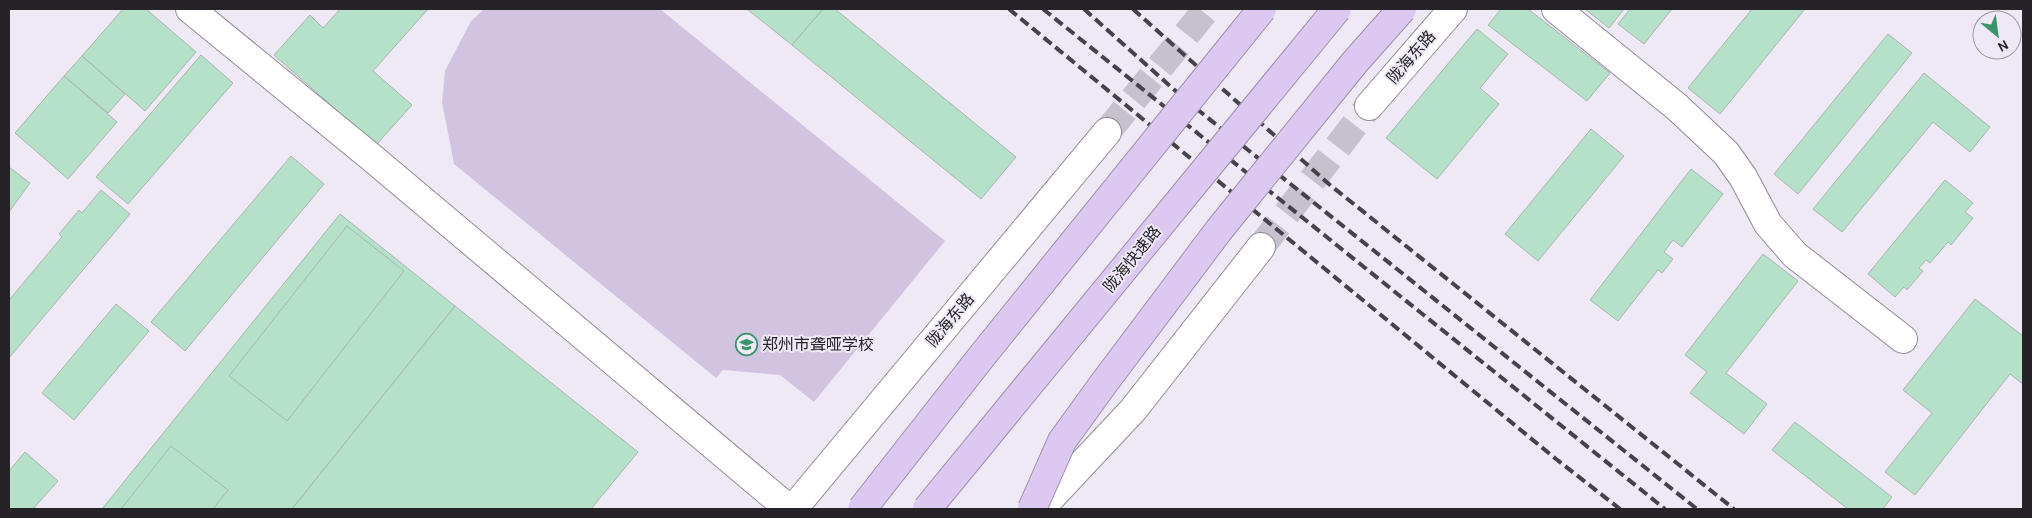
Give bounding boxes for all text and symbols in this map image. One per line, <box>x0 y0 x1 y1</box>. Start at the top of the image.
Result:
north arrow <box>1972 10 2022 60</box>
street label: 陇海东路 <box>1383 27 1439 87</box>
text: N <box>1995 36 2012 56</box>
street label: 陇海快速路 <box>1099 222 1165 296</box>
street label: 陇海东路 <box>922 289 978 351</box>
school or university icon: 郑州市聋哑学校 <box>734 332 758 356</box>
place label: 郑州市聋哑学校 <box>762 335 874 354</box>

